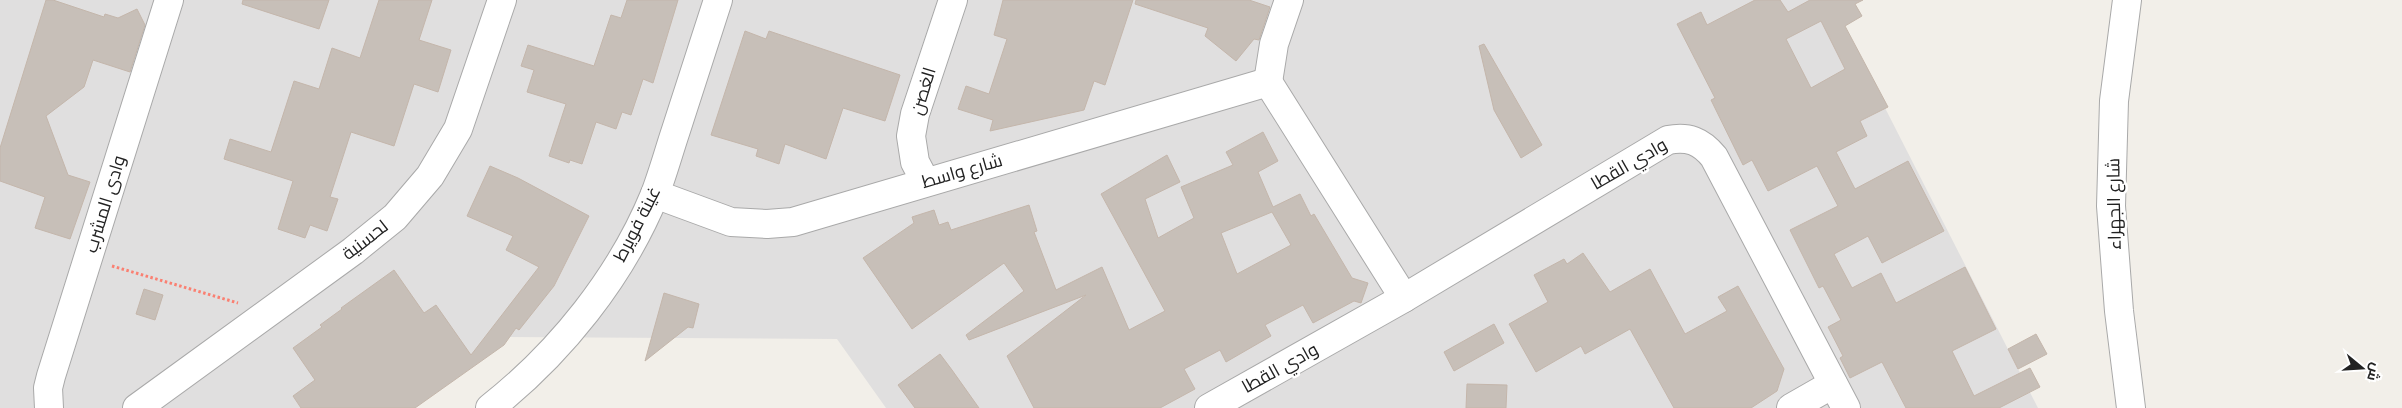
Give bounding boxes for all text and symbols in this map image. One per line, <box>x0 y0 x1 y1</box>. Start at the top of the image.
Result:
street label: الغصن <box>905 65 941 117</box>
street label: وادي القطا <box>1587 133 1672 197</box>
street label: شارع واسط <box>919 149 1005 194</box>
street label: وادى المشرب <box>80 153 130 255</box>
street label: شارع الجهراء <box>2102 158 2127 250</box>
street label: غينة فويرط <box>609 183 665 265</box>
street label: لحسنية <box>338 215 392 264</box>
street label: وادي القطا <box>1238 338 1324 401</box>
north arrow <box>2337 343 2387 393</box>
text: ش <box>2363 361 2385 383</box>

